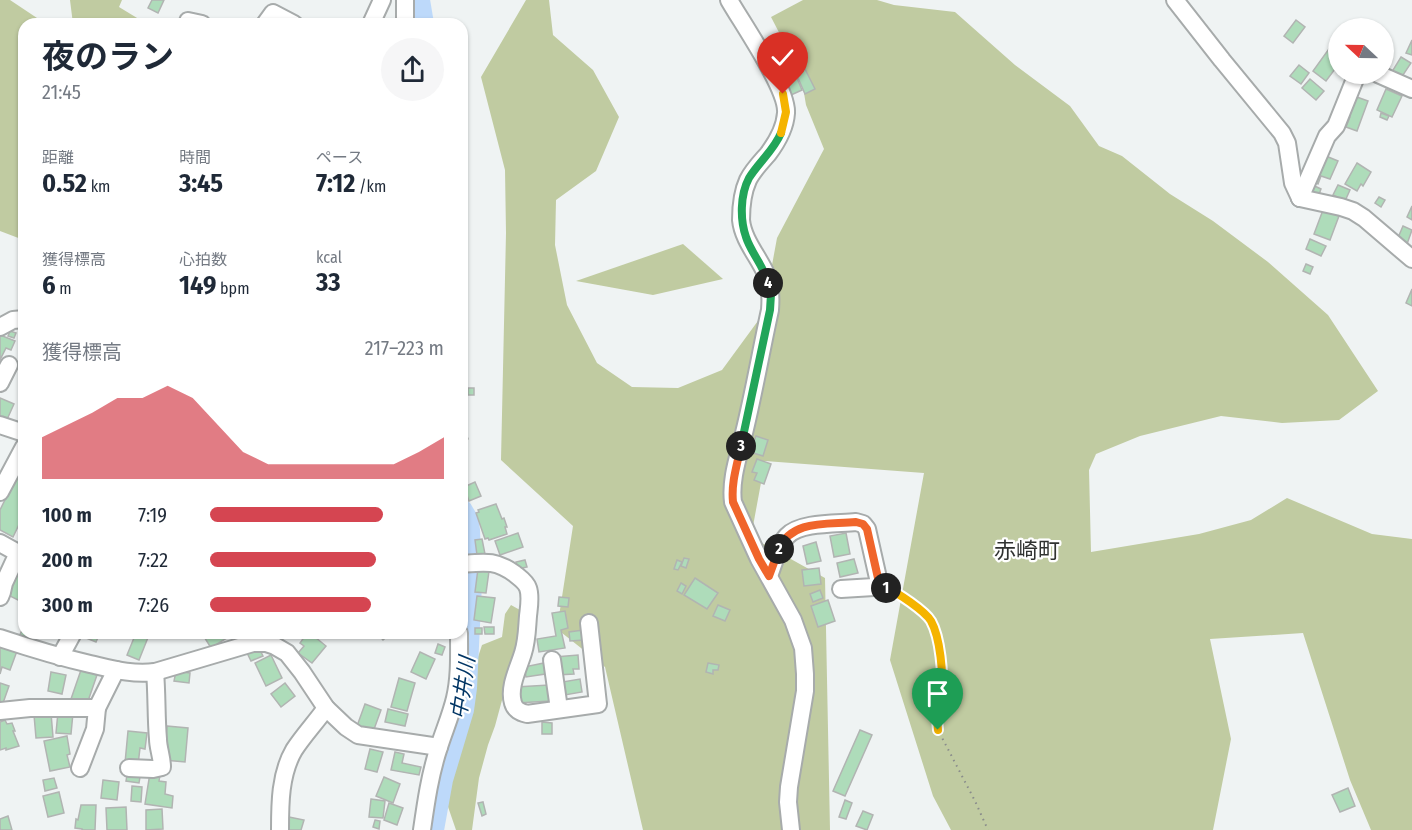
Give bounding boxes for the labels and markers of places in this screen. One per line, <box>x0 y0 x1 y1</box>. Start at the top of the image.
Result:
pin <box>757 32 808 94</box>
pin: 4 <box>753 268 783 298</box>
pin: 3 <box>726 431 756 461</box>
pin: 2 <box>764 534 794 564</box>
pin: 1 <box>871 573 901 603</box>
pin <box>912 668 963 730</box>

